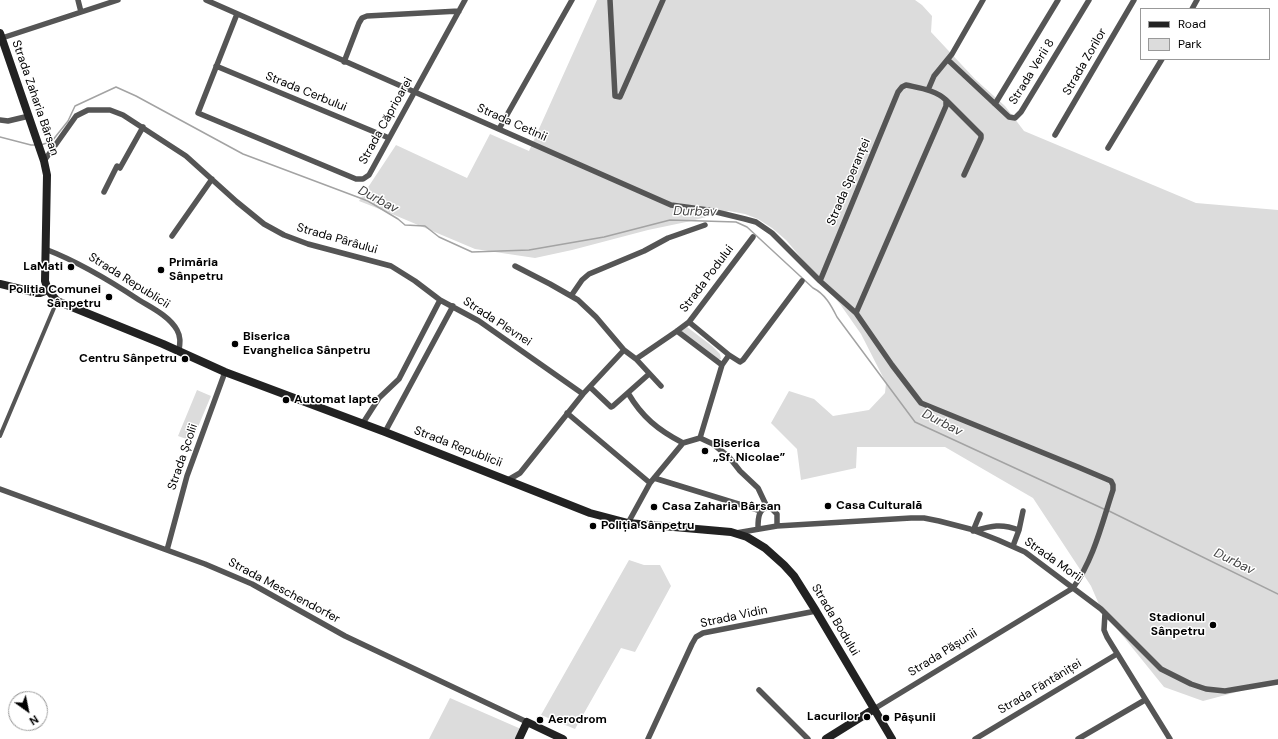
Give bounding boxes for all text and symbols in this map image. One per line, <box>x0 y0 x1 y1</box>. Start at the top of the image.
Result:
legend <box>1140 8 1270 60</box>
text: Road <box>1178 16 1206 32</box>
street label: Strada Zorilor <box>1060 26 1110 98</box>
text: Park <box>1178 36 1202 52</box>
street label: Strada Verii 8 <box>1006 37 1058 107</box>
street label: Strada Zaharia Bârsan <box>8 38 62 158</box>
street label: Strada Cerbului <box>263 69 349 115</box>
street label: Strada Căprioarei <box>356 75 416 167</box>
street label: Strada Cetinii <box>475 101 549 145</box>
street label: Strada Speranței <box>824 136 874 228</box>
water label: Durbav <box>355 183 401 217</box>
water label: Durbav <box>673 204 717 220</box>
street label: Strada Pârâului <box>295 221 379 257</box>
street label: Strada Podului <box>677 243 737 315</box>
street label: Strada Republicii <box>86 250 172 312</box>
place label: Primăria Sânpetru <box>169 256 223 284</box>
place label: LaMati <box>23 260 63 274</box>
marker: LaMati <box>66 262 76 272</box>
marker: Primăria Sânpetru <box>156 265 166 275</box>
place label: Poliția Comunei Sânpetru <box>9 283 101 311</box>
marker: Poliția Comunei Sânpetru <box>104 292 114 302</box>
street label: Strada Plevnei <box>460 294 534 350</box>
place label: Biserica Evanghelica Sânpetru <box>243 330 370 358</box>
marker: Biserica Evanghelica Sânpetru <box>230 339 240 349</box>
place label: Centru Sânpetru <box>79 352 177 366</box>
marker: Centru Sânpetru <box>180 354 190 364</box>
place label: Automat lapte <box>294 393 379 407</box>
marker: Automat lapte <box>281 395 291 405</box>
water label: Durbav <box>919 406 965 440</box>
street label: Strada Școlii <box>165 422 201 492</box>
street label: Strada Republicii <box>412 424 504 470</box>
place label: Biserica „Sf. Nicolae” <box>713 437 785 465</box>
marker: Biserica „Sf. Nicolae” <box>700 446 710 456</box>
place label: Casa Culturală <box>836 499 922 513</box>
place label: Casa Zaharia Bârsan <box>662 500 781 514</box>
marker: Casa Culturală <box>823 501 833 511</box>
marker: Casa Zaharia Bârsan <box>649 502 659 512</box>
place label: Poliția Sânpetru <box>601 519 694 533</box>
marker: Poliția Sânpetru <box>588 521 598 531</box>
street label: Strada Morii <box>1021 535 1085 585</box>
water label: Durbav <box>1211 546 1257 578</box>
street label: Strada Meschendorfer <box>226 555 342 627</box>
street label: Strada Bodului <box>808 582 862 658</box>
street label: Strada Vidin <box>699 603 769 631</box>
place label: Stadionul Sânpetru <box>1149 611 1205 639</box>
marker: Stadionul Sânpetru <box>1208 620 1218 630</box>
street label: Strada Pășunii <box>906 626 980 680</box>
street label: Strada Fântâniței <box>996 656 1084 718</box>
north arrow <box>8 691 48 731</box>
place label: Lacurilor <box>807 710 859 724</box>
place label: Pășunii <box>894 711 936 725</box>
text: N <box>27 712 41 728</box>
marker: Lacurilor <box>862 712 872 722</box>
place label: Aerodrom <box>548 713 607 727</box>
marker: Pășunii <box>881 713 891 723</box>
marker: Aerodrom <box>535 715 545 725</box>

